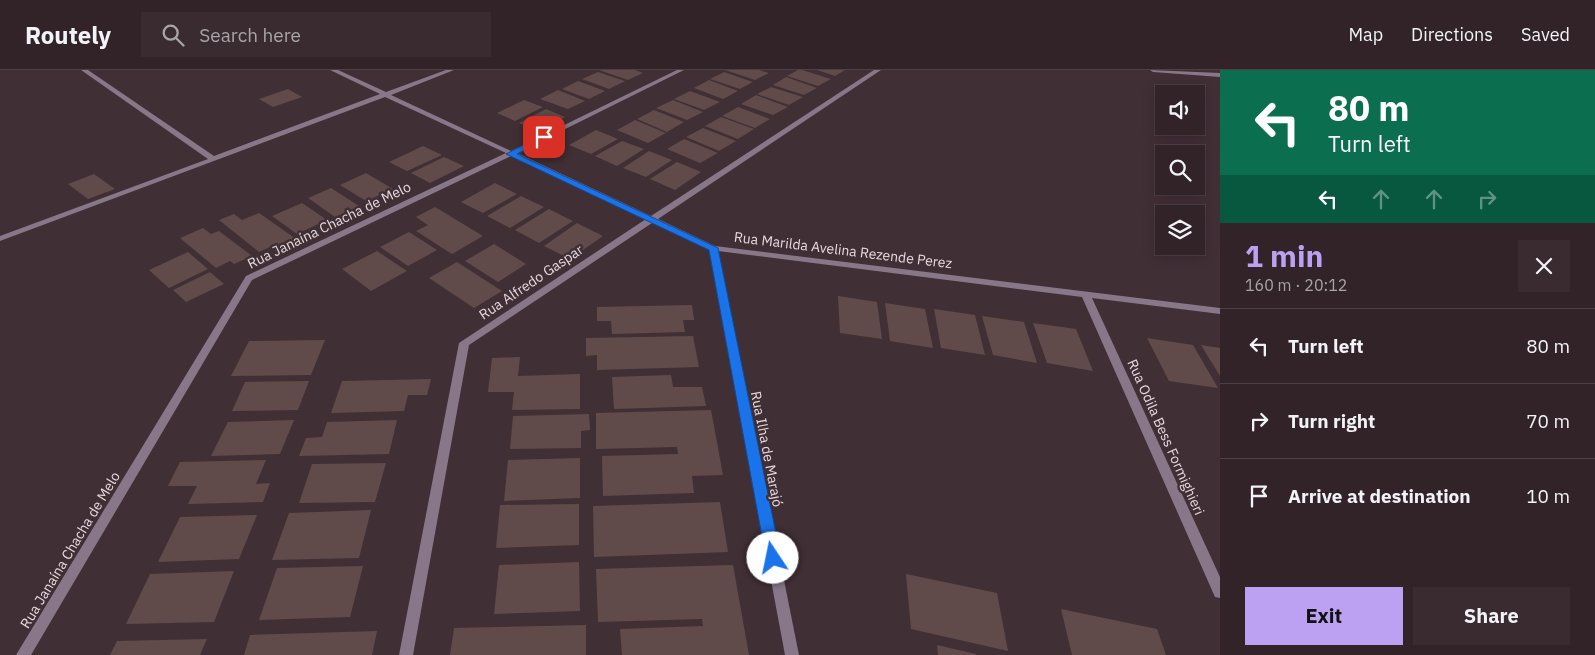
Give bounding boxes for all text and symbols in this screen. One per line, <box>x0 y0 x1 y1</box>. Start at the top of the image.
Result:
search box <box>141 12 491 57</box>
text: Routely <box>25 19 111 51</box>
icon: search <box>159 21 187 49</box>
text: Search here <box>199 23 301 47</box>
text: Map <box>1348 23 1383 46</box>
text: Directions <box>1411 23 1493 46</box>
text: Saved <box>1521 23 1570 46</box>
map controls <box>1155 85 1205 255</box>
button: sound <box>1155 85 1205 135</box>
text: 80 m <box>1328 85 1410 131</box>
icon: left <box>1245 90 1310 155</box>
pin <box>523 116 565 158</box>
icon: arrive <box>530 123 558 151</box>
text: Turn left <box>1328 129 1411 158</box>
button: search <box>1155 145 1205 195</box>
street label: Rua Janaína Chacha de Melo <box>244 177 414 272</box>
icon: left <box>1314 185 1342 213</box>
icon: ahead <box>1367 185 1395 213</box>
icon: ahead <box>1420 185 1448 213</box>
icon: right <box>1473 185 1501 213</box>
button: layers <box>1155 205 1205 255</box>
street label: Rua Marilda Avelina Rezende Perez <box>733 228 954 272</box>
text: 1 min <box>1245 236 1323 275</box>
street label: Rua Alfredo Gaspar <box>475 240 587 324</box>
button: close <box>1518 240 1570 292</box>
text: 160 m · 20:12 <box>1245 275 1347 295</box>
icon: left <box>1245 332 1273 360</box>
text: Turn left <box>1288 334 1364 358</box>
text: 80 m <box>1526 334 1570 358</box>
street label: Rua Odila Bess Formighieri <box>1123 356 1209 518</box>
street label: Rua Ilha de Marajó <box>747 390 787 509</box>
icon: right <box>1245 407 1273 435</box>
text: Turn right <box>1288 409 1375 433</box>
text: 70 m <box>1526 409 1570 433</box>
street label: Rua Janaína Chacha de Melo <box>16 468 124 632</box>
icon: arrive <box>1245 482 1273 510</box>
text: Arrive at destination <box>1288 484 1471 508</box>
text: 10 m <box>1526 484 1570 508</box>
position arrow <box>746 531 798 583</box>
button: Exit <box>1245 587 1403 645</box>
button: Share <box>1413 587 1570 645</box>

